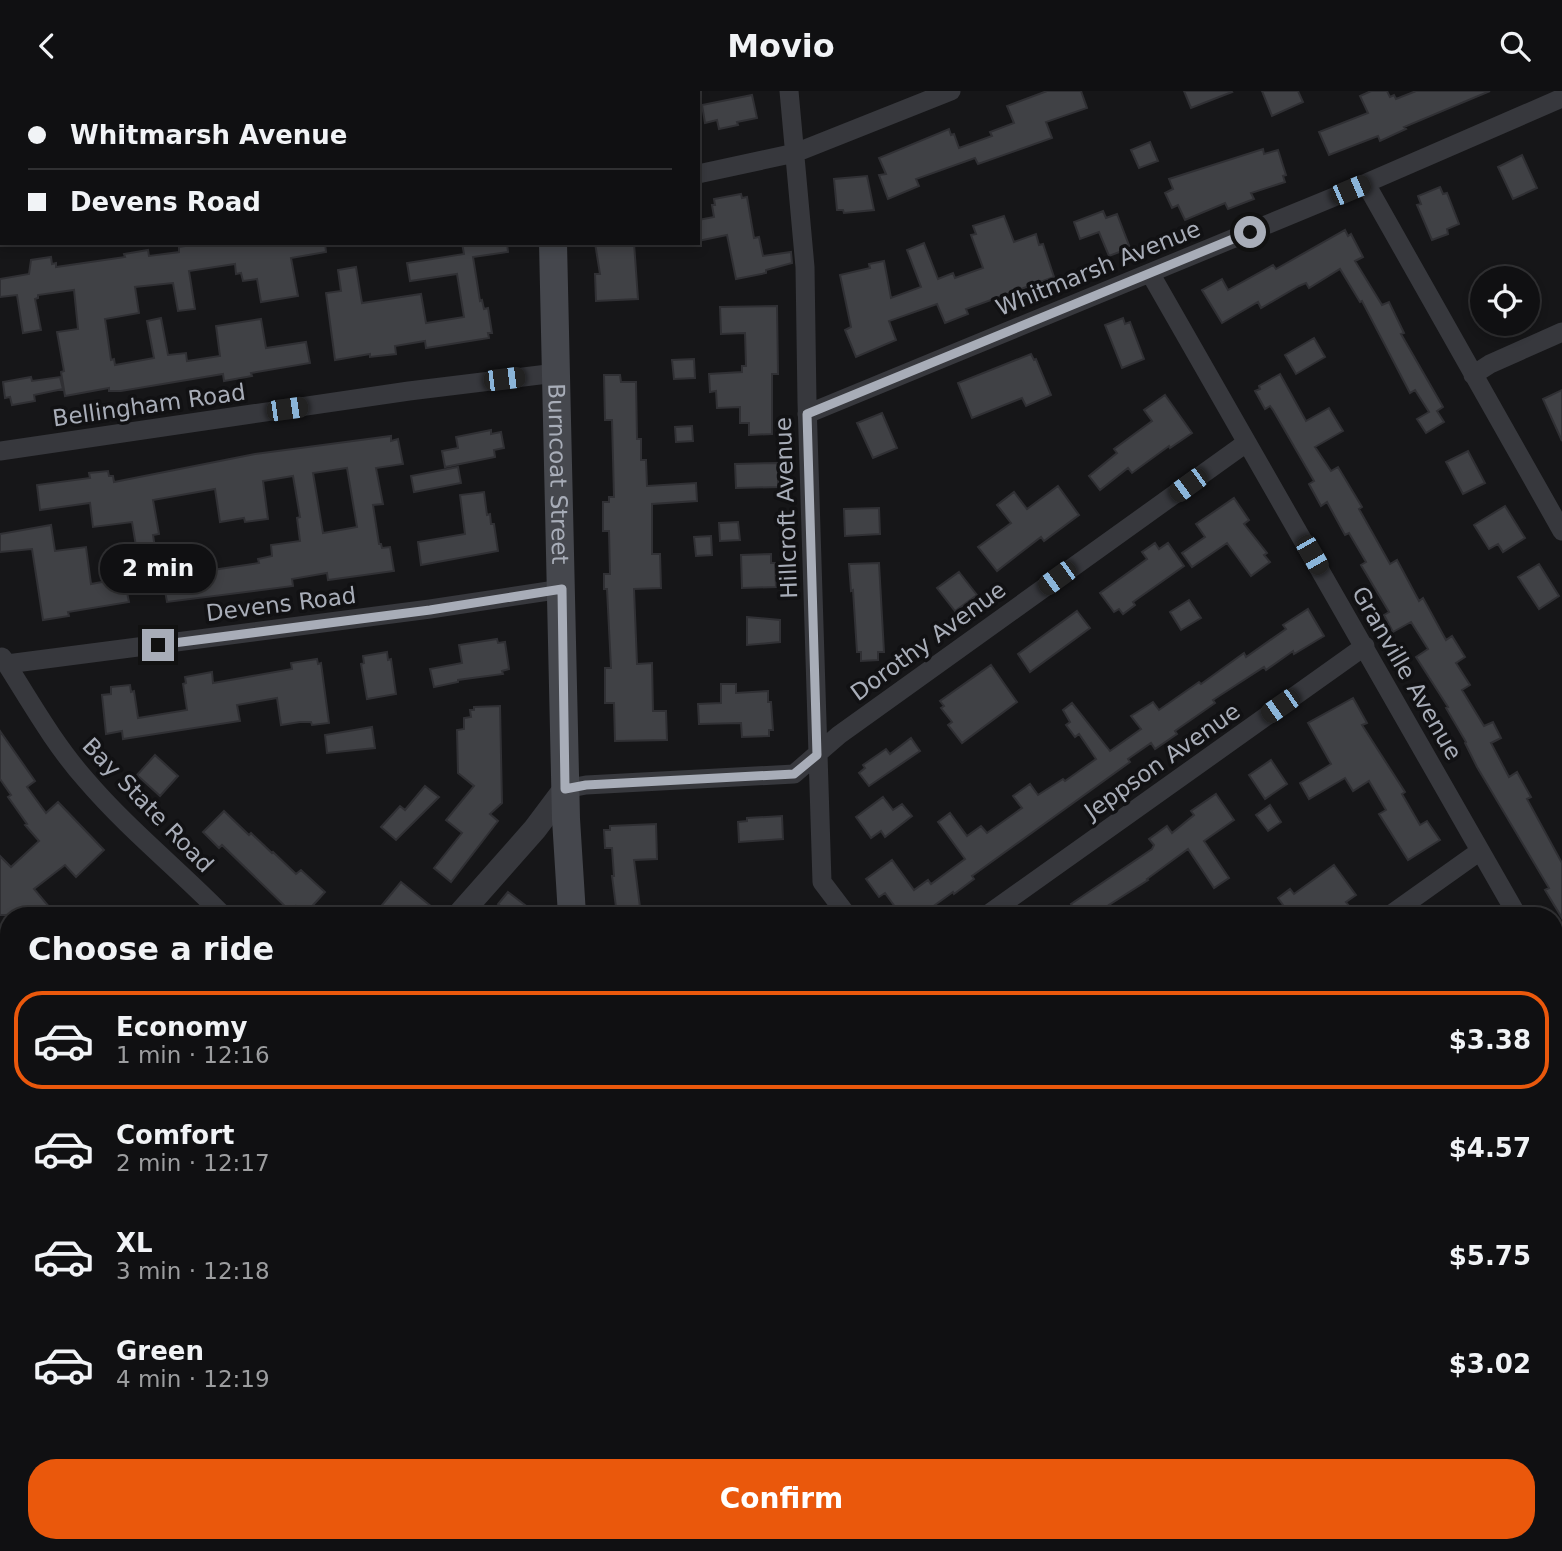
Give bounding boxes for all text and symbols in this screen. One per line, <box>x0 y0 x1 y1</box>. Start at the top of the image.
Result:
icon: back <box>28 27 66 65</box>
text: Movio <box>727 27 835 65</box>
icon: search <box>1496 27 1534 65</box>
text: Whitmarsh Avenue <box>70 120 347 150</box>
car <box>1327 172 1374 208</box>
text: Devens Road <box>70 187 261 217</box>
street label: Whitmarsh Avenue <box>992 215 1204 321</box>
route start <box>1234 216 1266 248</box>
map controls <box>1470 266 1540 336</box>
button: locate <box>1470 266 1540 336</box>
car <box>482 366 527 392</box>
street label: Bellingham Road <box>51 379 247 431</box>
street label: Burncoat Street <box>543 383 573 565</box>
car <box>265 396 310 422</box>
street label: Hillcroft Avenue <box>770 417 802 599</box>
car <box>1165 464 1212 506</box>
car <box>1293 532 1332 578</box>
callout: 2 min <box>100 543 216 593</box>
text: 2 min <box>122 555 194 581</box>
car <box>1034 557 1081 599</box>
street label: Dorothy Avenue <box>846 576 1010 706</box>
street label: Devens Road <box>204 582 358 626</box>
street label: Granville Avenue <box>1347 582 1467 764</box>
route end <box>142 629 174 661</box>
car <box>1257 685 1304 727</box>
street label: Jeppson Avenue <box>1078 698 1245 825</box>
street label: Bay State Road <box>77 732 219 878</box>
text: Choose a ride <box>28 930 274 968</box>
icon: car <box>32 1009 95 1072</box>
text: Economy <box>116 1012 247 1042</box>
text: $3.38 <box>1449 1025 1531 1055</box>
text: 1 min · 12:16 <box>116 1042 270 1068</box>
icon: car <box>32 1117 95 1180</box>
text: Comfort <box>116 1120 234 1150</box>
text: $4.57 <box>1449 1133 1531 1163</box>
text: 2 min · 12:17 <box>116 1150 270 1176</box>
icon: car <box>32 1225 95 1288</box>
text: XL <box>116 1228 153 1258</box>
text: $5.75 <box>1449 1241 1531 1271</box>
text: 3 min · 12:18 <box>116 1258 270 1284</box>
icon: car <box>32 1333 95 1396</box>
text: Green <box>116 1336 204 1366</box>
text: $3.02 <box>1449 1349 1531 1379</box>
text: 4 min · 12:19 <box>116 1366 270 1392</box>
button: Confirm <box>28 1459 1535 1539</box>

